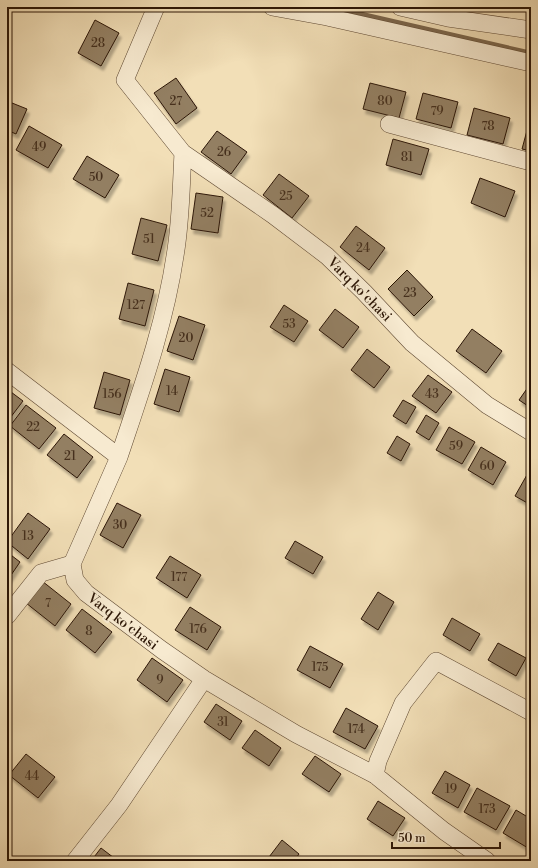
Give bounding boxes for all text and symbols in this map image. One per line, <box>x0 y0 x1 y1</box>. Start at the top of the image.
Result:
house number: 28 <box>91 36 105 51</box>
house number: 27 <box>170 94 182 109</box>
house number: 80 <box>377 94 393 109</box>
house number: 79 <box>430 104 444 119</box>
house number: 78 <box>481 119 495 134</box>
house number: 49 <box>32 140 46 155</box>
house number: 26 <box>217 145 231 160</box>
house number: 81 <box>401 150 414 165</box>
house number: 50 <box>89 170 103 185</box>
house number: 25 <box>279 189 293 204</box>
house number: 52 <box>200 206 214 221</box>
house number: 51 <box>143 232 156 247</box>
house number: 24 <box>356 241 370 256</box>
street label: Varq ko'chasi <box>322 253 396 326</box>
house number: 23 <box>403 286 417 301</box>
house number: 127 <box>127 298 145 313</box>
house number: 53 <box>282 317 296 332</box>
house number: 20 <box>179 331 193 346</box>
house number: 14 <box>166 384 178 399</box>
house number: 156 <box>102 387 122 402</box>
house number: 43 <box>425 387 439 402</box>
house number: 22 <box>26 420 40 435</box>
house number: 59 <box>449 439 463 454</box>
house number: 21 <box>64 449 77 464</box>
house number: 60 <box>479 459 495 474</box>
house number: 30 <box>113 518 127 533</box>
house number: 13 <box>22 529 34 544</box>
house number: 177 <box>171 570 187 585</box>
street label: Varq ko'chasi <box>83 589 162 655</box>
house number: 7 <box>45 596 51 611</box>
house number: 176 <box>189 622 207 637</box>
house number: 8 <box>85 624 93 639</box>
house number: 175 <box>312 660 329 675</box>
house number: 9 <box>156 673 164 688</box>
house number: 31 <box>217 715 230 730</box>
house number: 174 <box>347 722 365 737</box>
house number: 44 <box>25 769 39 784</box>
house number: 19 <box>445 782 457 797</box>
house number: 173 <box>478 802 496 817</box>
scale bar <box>392 824 500 850</box>
text: 50 m <box>398 831 426 846</box>

